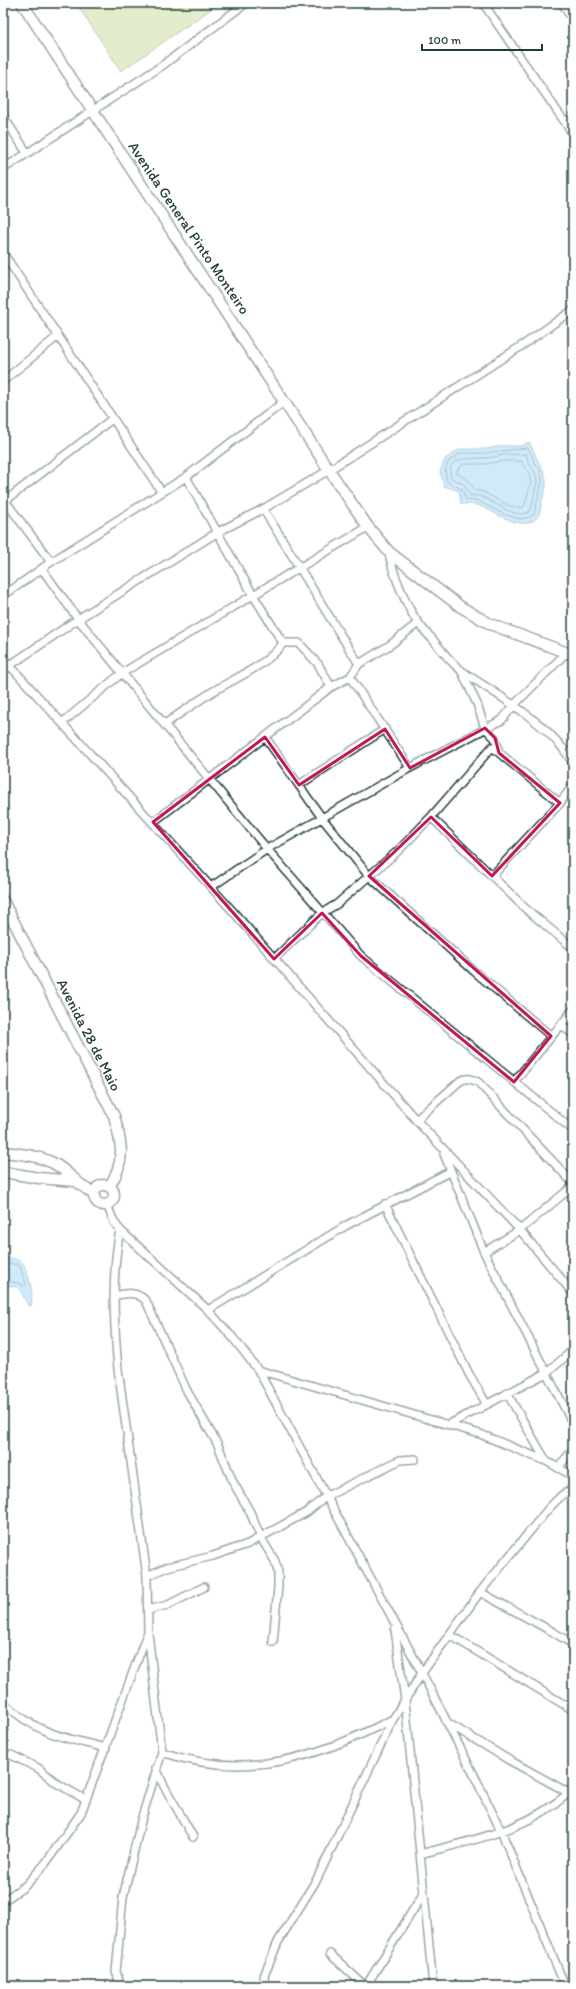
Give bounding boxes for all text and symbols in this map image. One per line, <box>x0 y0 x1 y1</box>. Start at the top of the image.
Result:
scale bar <box>422 26 542 52</box>
text: 100 m <box>428 33 461 47</box>
street label: Avenida General Pinto Monteiro <box>124 138 254 318</box>
street label: Avenida 28 de Maio <box>53 976 125 1094</box>

